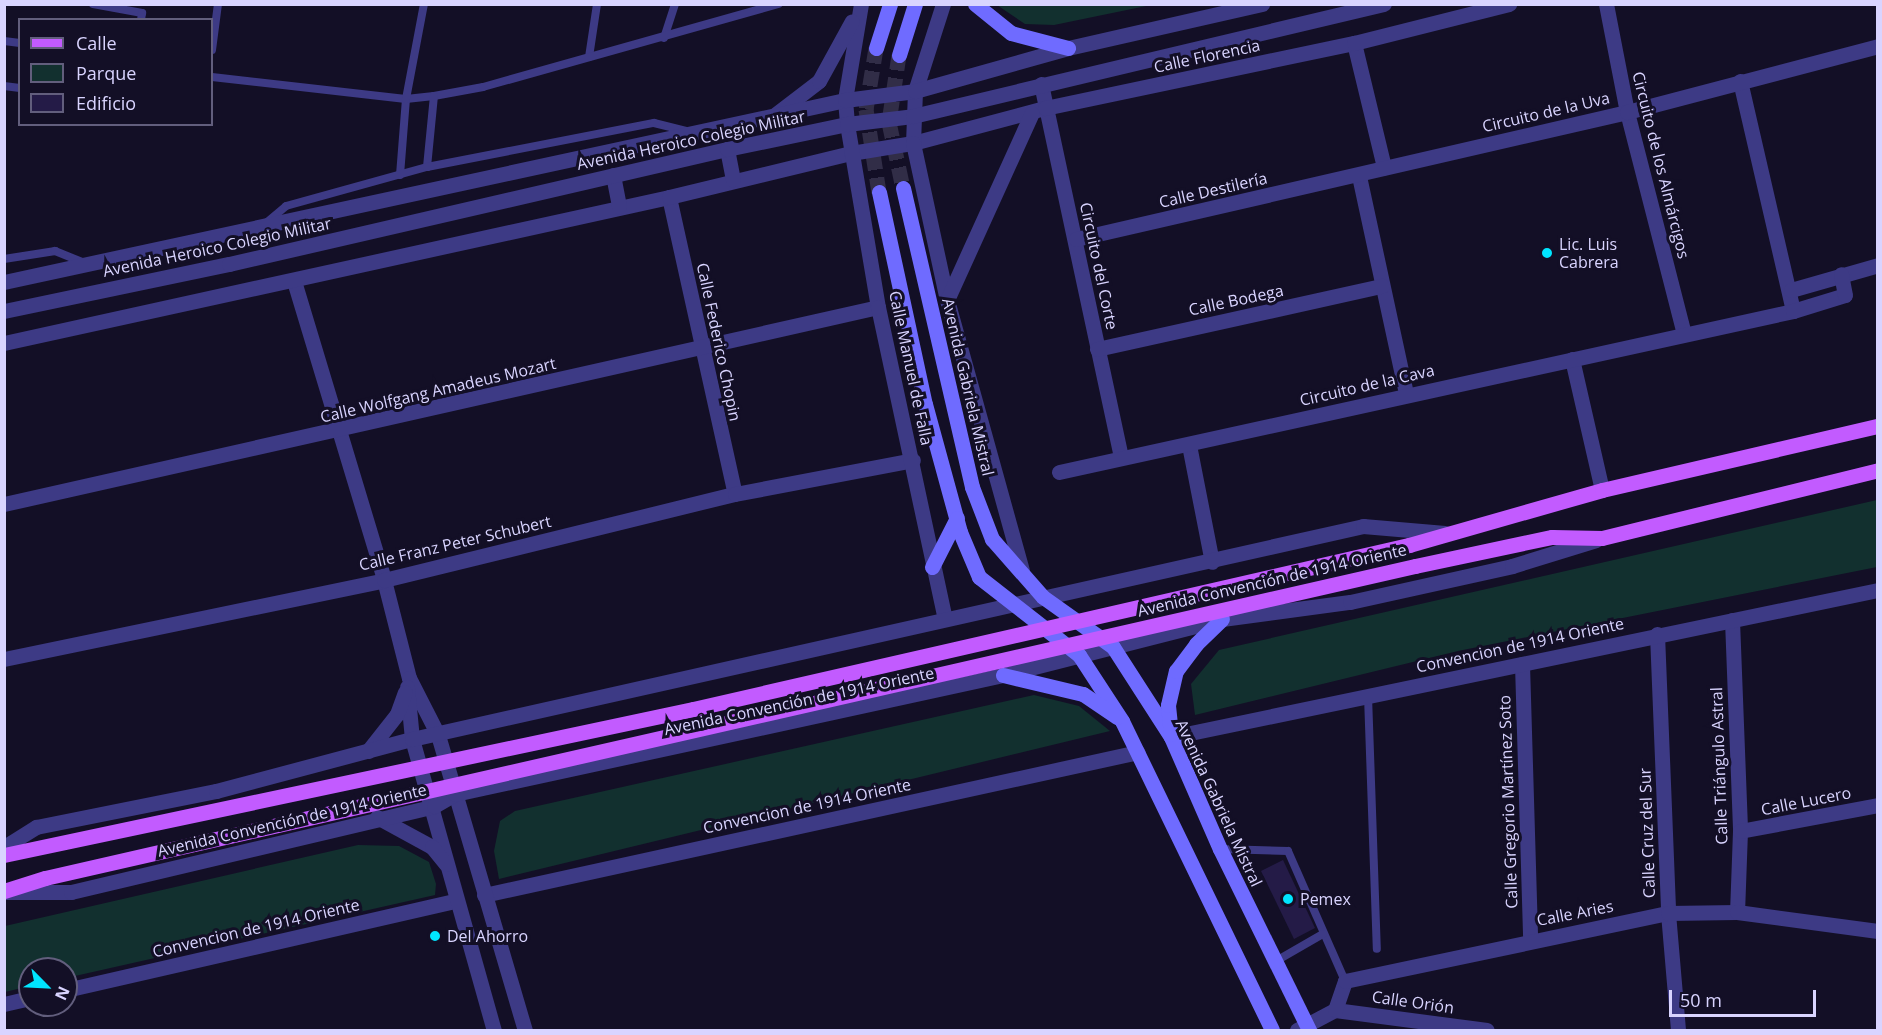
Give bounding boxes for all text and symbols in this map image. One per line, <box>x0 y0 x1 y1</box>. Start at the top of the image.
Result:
legend <box>18 18 213 126</box>
text: Calle <box>76 31 117 55</box>
street label: Calle Florencia <box>1152 35 1262 77</box>
text: Parque <box>76 61 136 85</box>
street label: Circuito de los Almárcigos <box>1628 69 1694 261</box>
street label: Circuito de la Uva <box>1480 88 1612 136</box>
text: Edificio <box>76 91 136 115</box>
street label: Avenida Heroico Colegio Militar <box>575 106 807 174</box>
street label: Calle Destilería <box>1157 168 1269 212</box>
street label: Circuito del Corte <box>1076 201 1122 331</box>
street label: Avenida Heroico Colegio Militar <box>101 213 333 281</box>
place label: Lic. Luis Cabrera <box>1559 234 1619 272</box>
marker: Lic. Luis Cabrera <box>1540 246 1554 260</box>
street label: Calle Federico Chopin <box>693 261 745 423</box>
street label: Calle Bodega <box>1187 281 1285 319</box>
street label: Calle Manuel de Falla <box>885 289 937 447</box>
street label: Avenida Gabriela Mistral <box>938 296 998 478</box>
street label: Calle Wolfgang Amadeus Mozart <box>318 354 558 426</box>
street label: Circuito de la Cava <box>1298 360 1436 410</box>
street label: Calle Franz Peter Schubert <box>357 512 553 574</box>
street label: Avenida Convención de 1914 Oriente <box>1136 540 1408 620</box>
street label: Convencion de 1914 Oriente <box>1414 614 1626 676</box>
street label: Avenida Convención de 1914 Oriente <box>662 663 936 739</box>
street label: Calle Triángulo Astral <box>1707 687 1731 845</box>
street label: Calle Gregorio Martínez Soto <box>1495 695 1521 909</box>
street label: Avenida Gabriela Mistral <box>1172 716 1266 890</box>
street label: Calle Cruz del Sur <box>1635 768 1659 898</box>
street label: Convencion de 1914 Oriente <box>701 775 913 837</box>
street label: Avenida Convención de 1914 Oriente <box>156 780 428 860</box>
street label: Calle Lucero <box>1759 783 1853 819</box>
place label: Pemex <box>1300 889 1351 909</box>
marker: Pemex <box>1281 892 1295 906</box>
street label: Convencion de 1914 Oriente <box>151 895 361 961</box>
street label: Calle Aries <box>1535 896 1615 930</box>
place label: Del Ahorro <box>447 926 528 946</box>
marker: Del Ahorro <box>428 929 442 943</box>
north arrow <box>18 957 78 1017</box>
scale bar <box>1672 978 1819 1016</box>
text: N <box>50 983 75 1004</box>
street label: Calle Orión <box>1371 987 1455 1017</box>
text: 50 m <box>1680 988 1722 1012</box>

